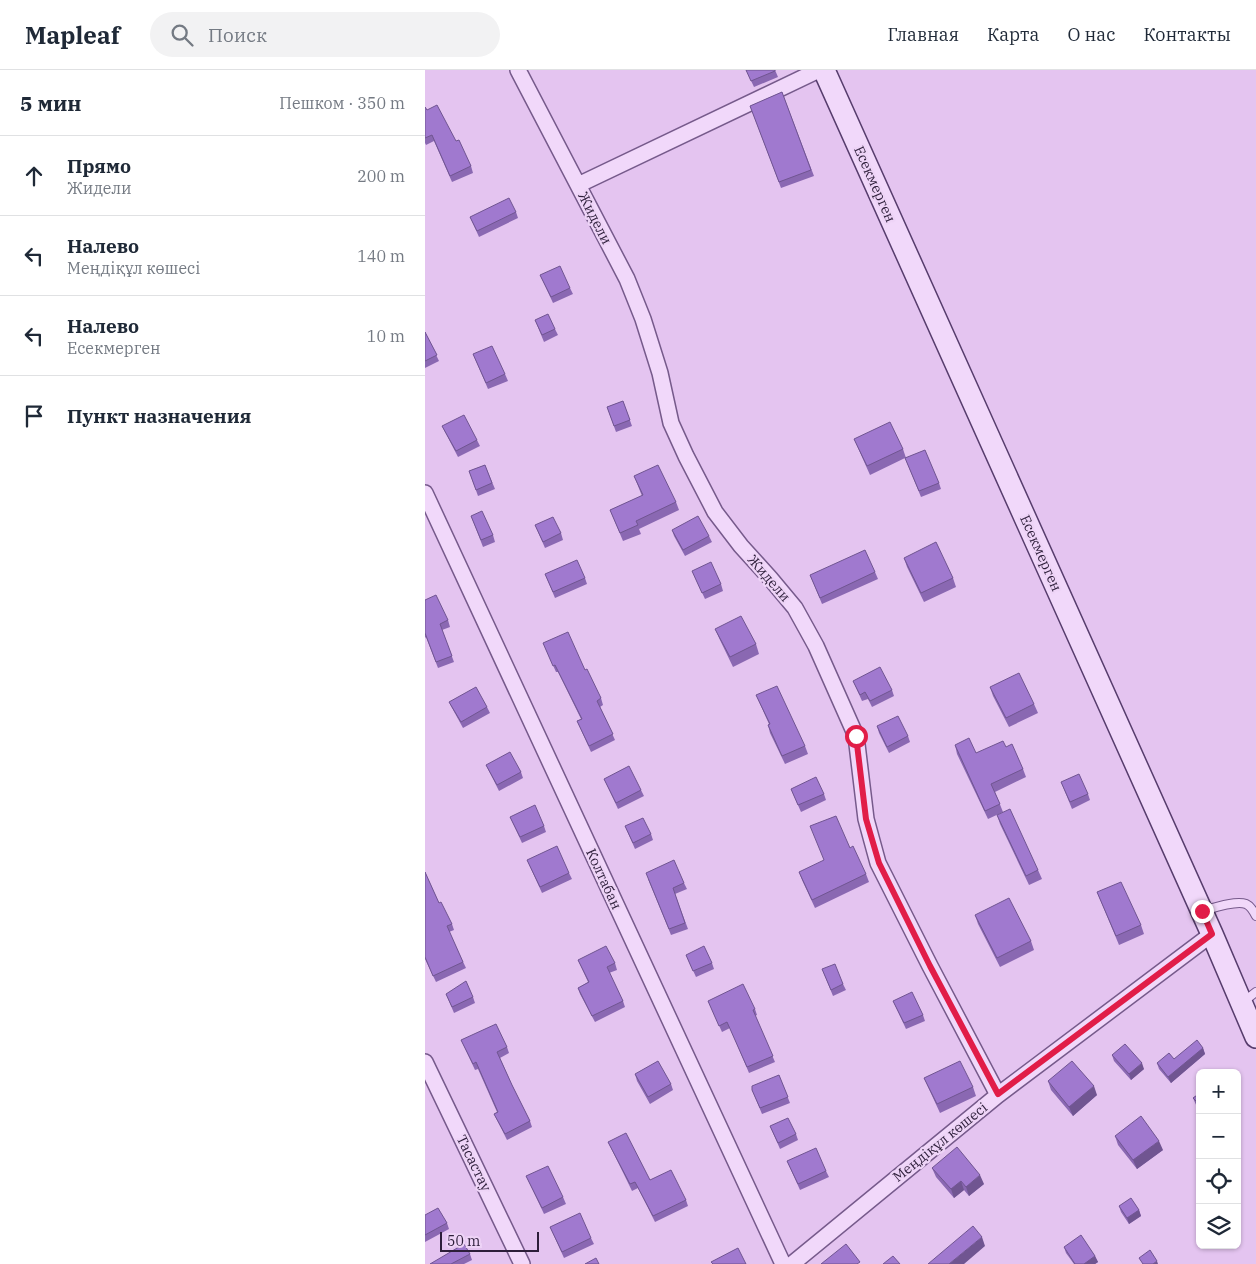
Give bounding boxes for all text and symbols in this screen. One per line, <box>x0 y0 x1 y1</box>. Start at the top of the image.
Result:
search box <box>150 12 500 57</box>
text: Mapleaf <box>25 19 120 51</box>
icon: search <box>168 21 196 49</box>
text: Поиск <box>208 23 267 47</box>
text: Главная <box>887 23 959 46</box>
text: Карта <box>987 23 1039 46</box>
text: О нас <box>1067 23 1115 46</box>
text: Контакты <box>1143 23 1231 46</box>
text: 5 мин <box>20 89 82 117</box>
text: Пешком · 350 m <box>279 93 405 113</box>
street label: Eсекмерген <box>850 143 900 225</box>
text: Прямо <box>67 154 131 178</box>
icon: ahead <box>20 162 48 190</box>
text: 200 m <box>357 166 405 186</box>
text: Жидели <box>67 178 132 198</box>
street label: Жидели <box>574 189 616 247</box>
text: Налево <box>67 234 139 258</box>
icon: left <box>20 242 48 270</box>
text: 140 m <box>357 246 405 266</box>
text: Меңдіқұл көшесі <box>67 258 200 278</box>
text: Налево <box>67 314 139 338</box>
icon: left <box>20 322 48 350</box>
text: 10 m <box>367 326 405 346</box>
text: Eсекмерген <box>67 338 161 358</box>
icon: arrive <box>20 402 48 430</box>
text: Пункт назначения <box>67 404 251 428</box>
street label: Eсекмерген <box>1016 512 1066 594</box>
street label: Жидели <box>744 551 794 605</box>
route start <box>845 725 868 748</box>
street label: Колтабан <box>582 846 626 912</box>
route end <box>1191 900 1214 923</box>
map controls <box>1196 1069 1241 1249</box>
button: + <box>1196 1069 1241 1114</box>
street label: Меңдіқұл көшесі <box>889 1098 991 1186</box>
button: − <box>1196 1114 1241 1159</box>
street label: Тасастау <box>453 1132 496 1195</box>
button: locate <box>1196 1159 1241 1204</box>
button: layers <box>1196 1204 1241 1249</box>
scale bar <box>440 1229 539 1252</box>
text: 50 m <box>447 1232 480 1250</box>

